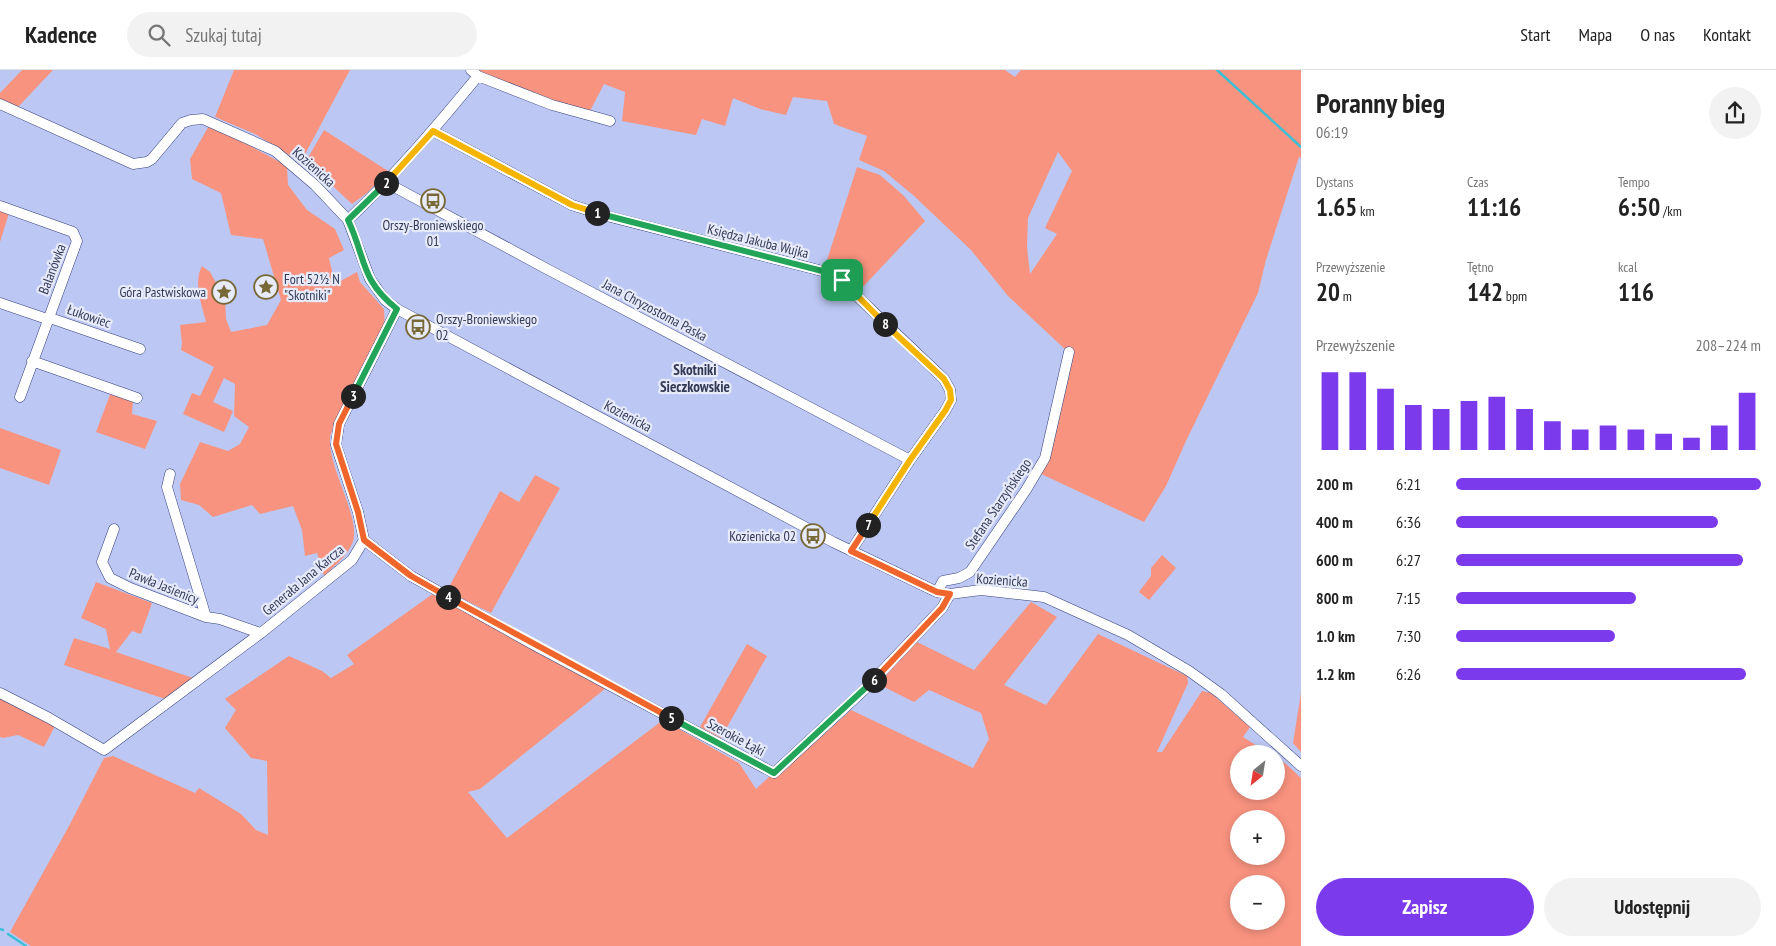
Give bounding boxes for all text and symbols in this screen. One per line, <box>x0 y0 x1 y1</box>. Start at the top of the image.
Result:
search box <box>127 12 477 57</box>
text: Kadence <box>25 19 97 50</box>
icon: search <box>145 21 173 49</box>
text: Szukaj tutaj <box>185 23 262 47</box>
text: Start <box>1520 23 1550 46</box>
text: Mapa <box>1578 23 1612 46</box>
text: O nas <box>1640 23 1675 46</box>
text: Kontakt <box>1703 23 1751 46</box>
text: Poranny bieg <box>1316 84 1445 121</box>
button: share <box>1709 87 1761 139</box>
text: 06:19 <box>1316 122 1348 142</box>
street label: Kozienicka <box>289 143 339 191</box>
pin: 2 <box>374 170 398 196</box>
text: Dystans <box>1316 173 1354 191</box>
text: Czas <box>1467 173 1489 191</box>
text: Tempo <box>1618 173 1650 191</box>
text: 2 <box>383 174 390 192</box>
bus stop icon: Orszy-Broniewskiego 01 <box>420 188 446 214</box>
text: 1.65 <box>1316 191 1357 223</box>
text: 11:16 <box>1467 191 1521 223</box>
text: 6:50 <box>1618 191 1660 223</box>
pin: 1 <box>584 200 610 226</box>
text: km <box>1357 202 1375 220</box>
text: /km <box>1660 202 1682 220</box>
text: 1 <box>594 204 601 222</box>
place label: Orszy-Broniewskiego 01 <box>382 216 484 250</box>
street label: Księdza Jakuba Wujka <box>705 220 811 262</box>
street label: Balanówka <box>34 241 70 297</box>
text: Przewyższenie <box>1316 258 1385 276</box>
text: Tętno <box>1467 258 1494 276</box>
text: kcal <box>1618 258 1637 276</box>
pin <box>821 259 863 301</box>
icon: arrive <box>828 266 856 294</box>
place label: Fort 52½ N "Skotniki" <box>284 270 340 304</box>
place icon: Fort 52½ N "Skotniki" <box>253 274 279 300</box>
street label: Jana Chryzostoma Paska <box>599 274 710 345</box>
text: 20 <box>1316 276 1340 308</box>
text: 142 <box>1467 276 1503 308</box>
text: 116 <box>1618 276 1654 308</box>
place icon: Góra Pastwiskowa <box>211 279 237 305</box>
place label: Góra Pastwiskowa <box>119 283 206 301</box>
text: m <box>1340 287 1352 305</box>
text: bpm <box>1503 287 1527 305</box>
street label: Łukowiec <box>65 300 113 332</box>
place label: Orszy-Broniewskiego 02 <box>436 310 537 344</box>
pin: 8 <box>872 312 898 336</box>
bus stop icon: Orszy-Broniewskiego 02 <box>405 314 431 340</box>
text: 8 <box>882 315 889 333</box>
text: Przewyższenie <box>1316 335 1395 355</box>
text: 208–224 m <box>1696 335 1761 355</box>
district label: Skotniki Sieczkowskie <box>660 360 730 396</box>
pin: 3 <box>340 384 366 408</box>
text: 3 <box>350 387 357 405</box>
street label: Kozienicka <box>601 396 655 436</box>
street label: Stefana Starzyńskiego <box>961 455 1035 553</box>
text: 200 m <box>1316 474 1353 494</box>
text: 6:21 <box>1396 474 1421 494</box>
pin: 7 <box>856 512 880 538</box>
text: 400 m <box>1316 512 1353 532</box>
text: 6:36 <box>1396 512 1421 532</box>
text: 7 <box>865 516 872 534</box>
bus stop icon: Kozienicka 02 <box>800 523 826 549</box>
place label: Kozienicka 02 <box>729 527 796 545</box>
street label: Generała Jana Karcza <box>258 541 348 619</box>
text: 600 m <box>1316 550 1353 570</box>
text: 6:27 <box>1396 550 1421 570</box>
street label: Pawła Jasienicy <box>127 564 202 608</box>
street label: Kozienicka <box>976 569 1028 591</box>
pin: 4 <box>436 584 460 610</box>
text: 4 <box>445 588 452 606</box>
text: 800 m <box>1316 588 1353 608</box>
text: 7:15 <box>1396 588 1421 608</box>
text: 1.0 km <box>1316 626 1355 646</box>
text: 7:30 <box>1396 626 1421 646</box>
text: 1.2 km <box>1316 664 1355 684</box>
text: 6:26 <box>1396 664 1421 684</box>
pin: 6 <box>862 668 886 692</box>
text: 6 <box>871 671 878 689</box>
pin: 5 <box>658 706 684 730</box>
text: 5 <box>668 709 675 727</box>
street label: Szerokie Łąki <box>704 714 768 760</box>
north arrow <box>1230 745 1285 800</box>
map controls <box>1230 745 1285 930</box>
button: + <box>1230 810 1285 865</box>
button: − <box>1230 875 1285 930</box>
button: Zapisz <box>1316 878 1534 936</box>
button: Udostępnij <box>1544 878 1761 936</box>

